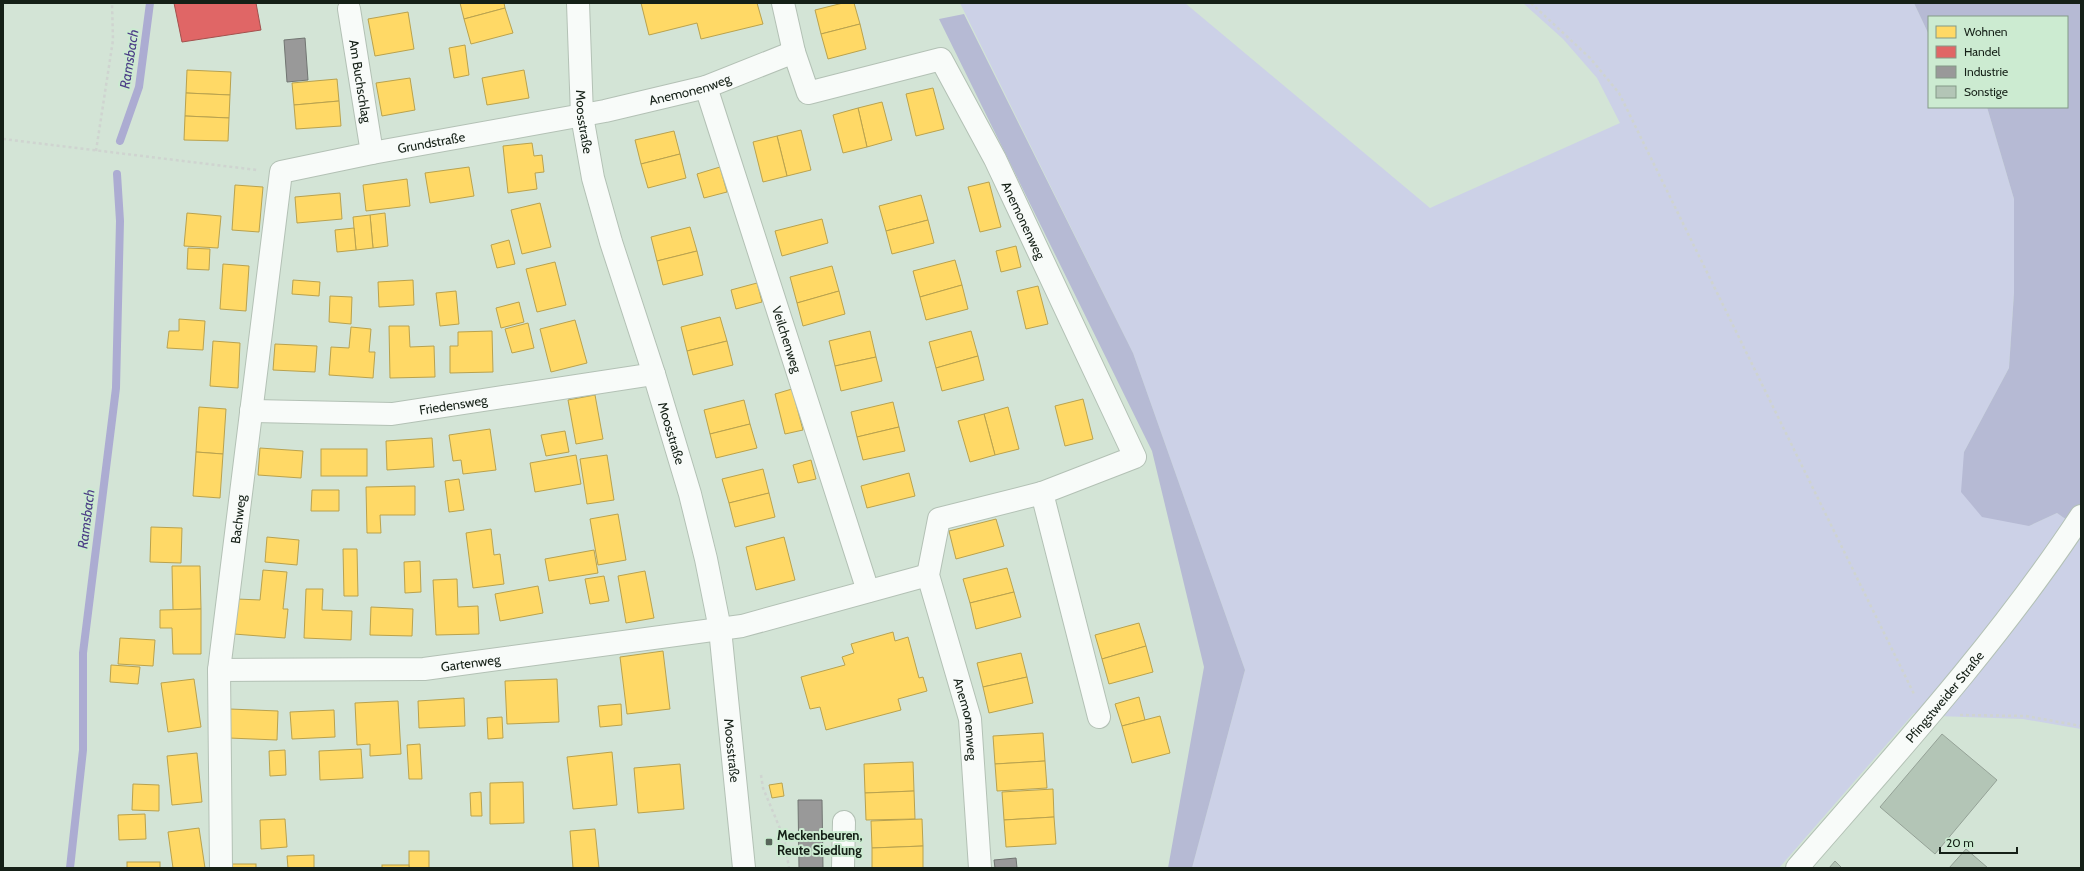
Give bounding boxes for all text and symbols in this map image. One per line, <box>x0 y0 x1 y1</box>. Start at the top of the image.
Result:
legend <box>1928 16 2068 108</box>
text: Wohnen <box>1964 24 2008 39</box>
water label: Ramsbach <box>115 28 143 90</box>
street label: Am Buchschlag <box>346 38 375 124</box>
text: Handel <box>1964 44 2001 59</box>
text: Industrie <box>1964 64 2008 79</box>
street label: Anemonenweg <box>647 70 733 108</box>
text: Sonstige <box>1964 84 2008 99</box>
street label: Moosstraße <box>573 90 597 155</box>
street label: Grundstraße <box>396 128 467 156</box>
street label: Anemonenweg <box>999 179 1049 262</box>
street label: Veilchenweg <box>769 304 805 375</box>
street label: Friedensweg <box>418 391 489 418</box>
street label: Moosstraße <box>655 400 689 466</box>
water label: Ramsbach <box>73 488 99 550</box>
street label: Bachweg <box>227 493 249 545</box>
street label: Pfingstweider Straße <box>1902 648 1987 746</box>
street label: Gartenweg <box>440 651 502 675</box>
street label: Anemonenweg <box>950 676 981 761</box>
street label: Moosstraße <box>721 718 743 784</box>
place label: Meckenbeuren, Reute Siedlung <box>777 827 863 858</box>
scale bar <box>1940 829 2017 855</box>
text: 20 m <box>1946 835 1974 850</box>
marker: Meckenbeuren, Reute Siedlung <box>764 837 774 847</box>

